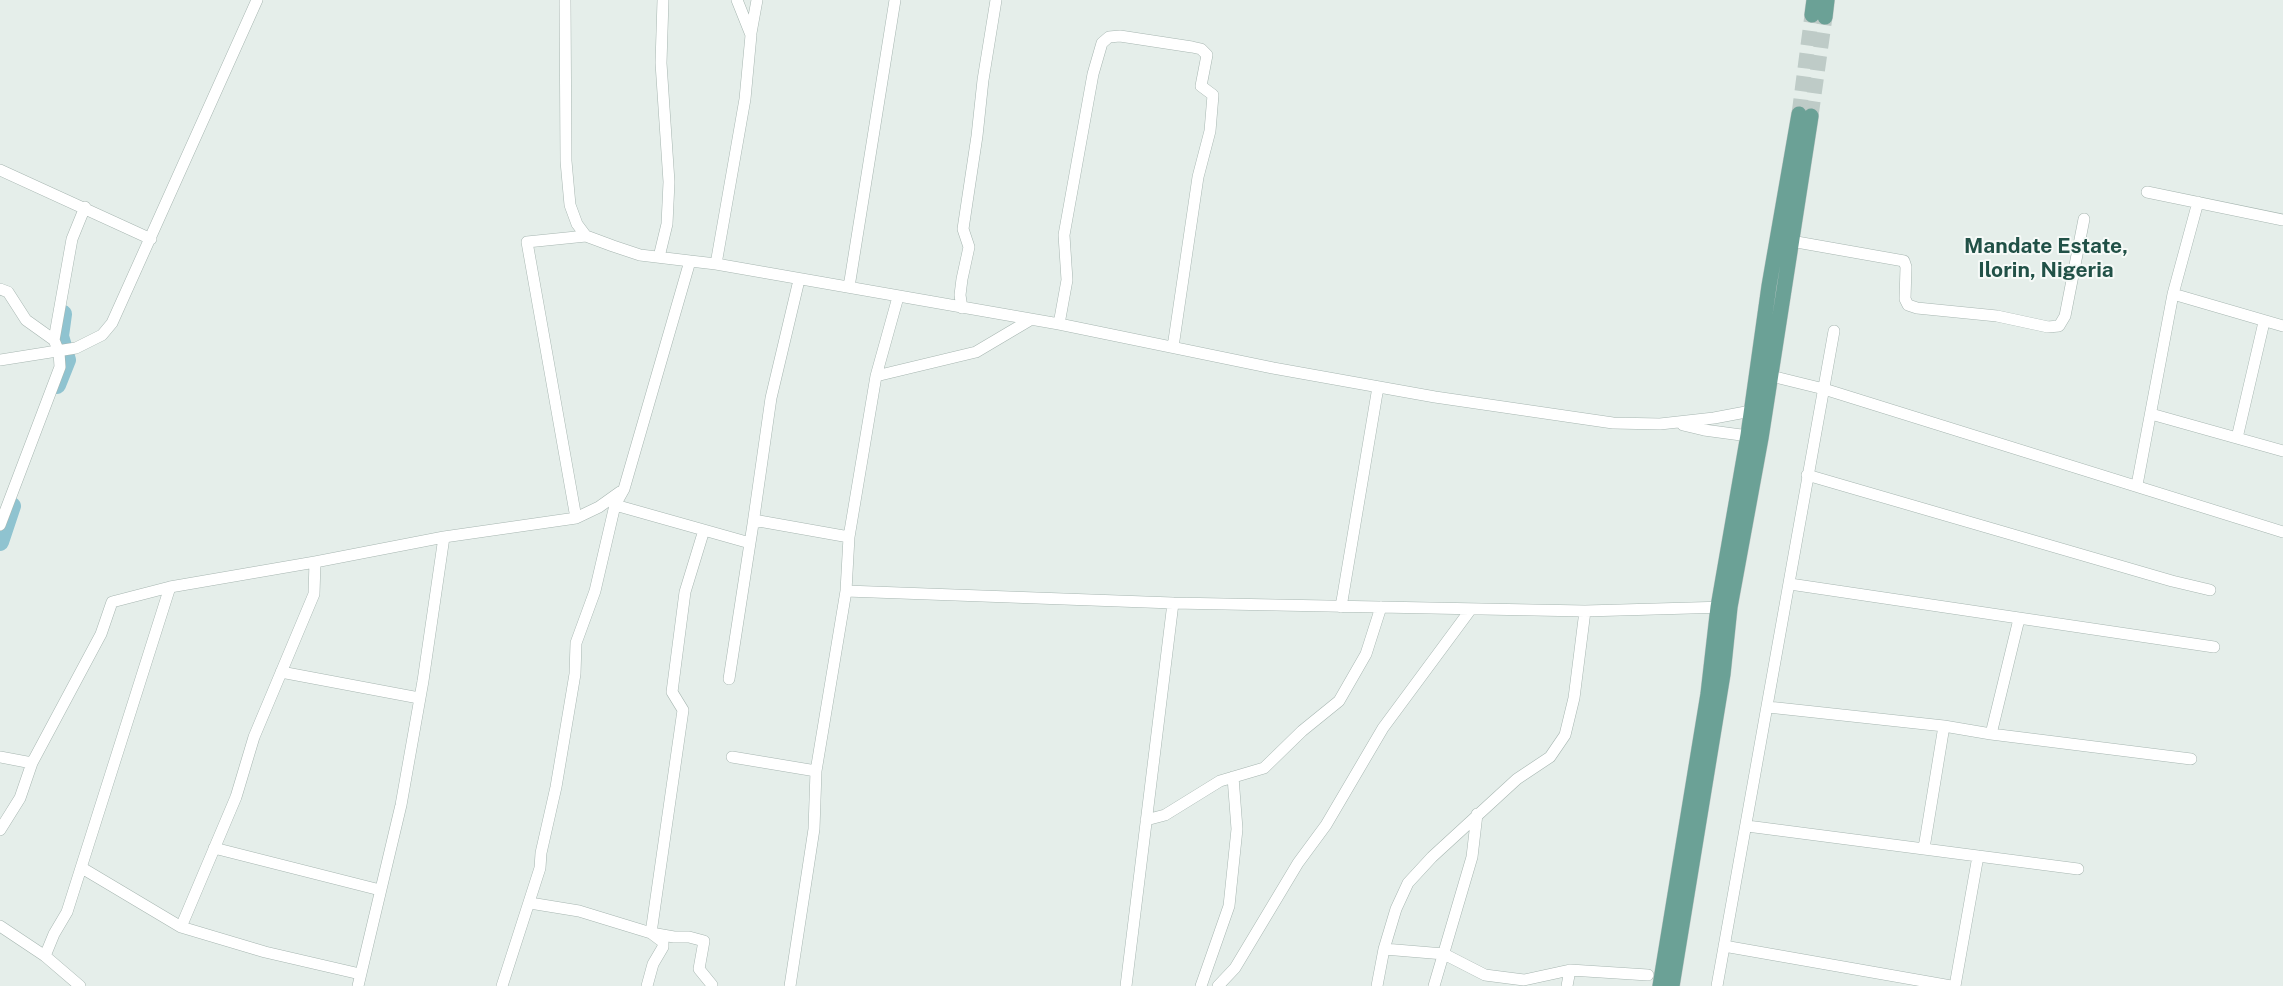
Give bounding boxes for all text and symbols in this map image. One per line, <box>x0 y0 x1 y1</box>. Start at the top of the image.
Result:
district label: Mandate Estate, Ilorin, Nigeria <box>1964 234 2128 284</box>

